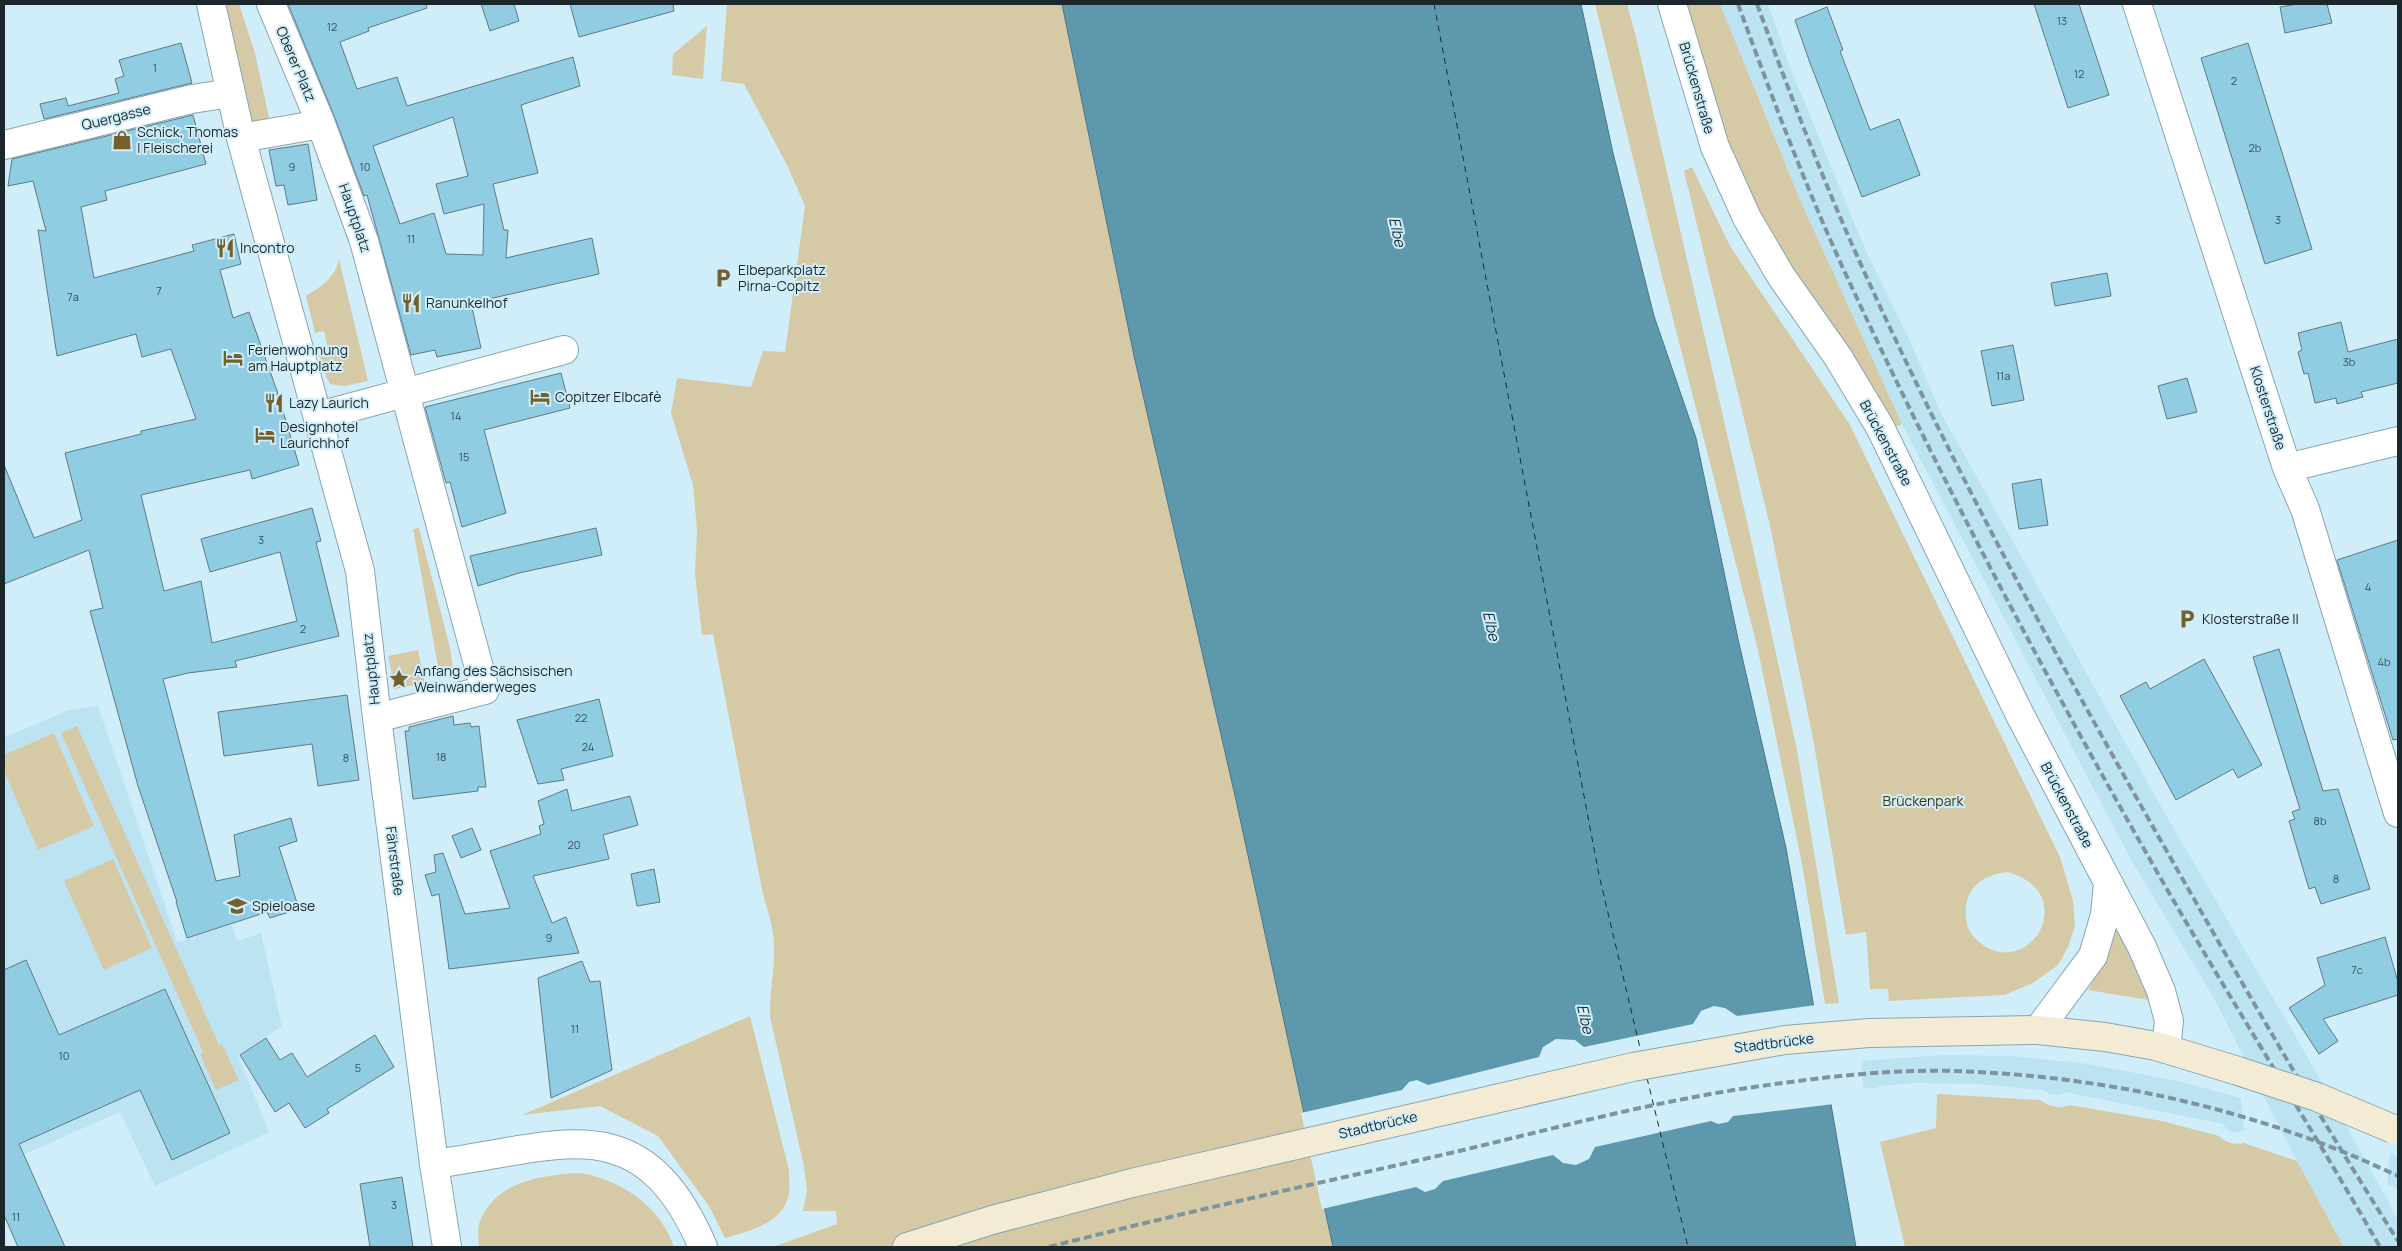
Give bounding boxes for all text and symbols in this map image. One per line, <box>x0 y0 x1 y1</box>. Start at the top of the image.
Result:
house number: 13 <box>2057 13 2067 28</box>
house number: 12 <box>327 19 337 34</box>
street label: Oberer Platz <box>272 23 321 104</box>
street label: Brückenstraße <box>1675 40 1720 136</box>
house number: 1 <box>153 60 157 75</box>
house number: 12 <box>2074 66 2084 81</box>
house number: 2 <box>2231 73 2237 88</box>
street label: Quergasse <box>79 99 152 134</box>
place label: Schick, Thomas | Fleischerei <box>137 122 238 157</box>
shop icon: Schick, Thomas | Fleischerei <box>111 129 133 151</box>
house number: 2b <box>2249 140 2262 155</box>
house number: 9 <box>289 159 296 174</box>
house number: 10 <box>359 159 371 174</box>
street label: Hauptplatz <box>335 181 376 255</box>
house number: 3 <box>2275 212 2281 227</box>
water label: Elbe <box>1384 215 1411 250</box>
house number: 11 <box>407 231 415 246</box>
restaurant icon: Incontro <box>214 237 236 259</box>
place label: Incontro <box>240 238 294 257</box>
place label: Elbeparkplatz Pirna-Copitz <box>738 260 826 295</box>
parking icon: Elbeparkplatz Pirna-Copitz <box>712 267 734 289</box>
house number: 7 <box>156 283 162 298</box>
house number: 7a <box>67 289 79 304</box>
restaurant icon: Ranunkelhof <box>400 292 422 314</box>
place label: Ranunkelhof <box>426 293 507 312</box>
place label: Ferienwohnung am Hauptplatz <box>248 340 348 375</box>
hotel icon: Ferienwohnung am Hauptplatz <box>222 347 244 369</box>
house number: 3b <box>2343 354 2356 369</box>
street label: Klosterstraße <box>2246 363 2291 452</box>
house number: 11a <box>1996 368 2010 383</box>
hotel icon: Copitzer Elbcafè <box>529 386 551 408</box>
place label: Copitzer Elbcafè <box>555 387 662 406</box>
restaurant icon: Lazy Laurich <box>263 392 285 414</box>
place label: Lazy Laurich <box>289 393 369 412</box>
street label: Brückenstraße <box>1856 396 1917 489</box>
house number: 14 <box>451 408 461 423</box>
place label: Designhotel Laurichhof <box>280 417 358 452</box>
hotel icon: Designhotel Laurichhof <box>254 424 276 446</box>
house number: 15 <box>459 449 469 464</box>
house number: 3 <box>258 532 264 547</box>
house number: 4 <box>2365 579 2371 594</box>
parking icon: Klosterstraße II <box>2176 608 2198 630</box>
water label: Elbe <box>1478 609 1505 644</box>
place label: Klosterstraße II <box>2202 609 2299 628</box>
house number: 2 <box>300 621 306 636</box>
street label: Hauptplatz <box>357 632 384 706</box>
house number: 4b <box>2378 654 2391 669</box>
place label: Anfang des Sächsischen Weinwanderweges <box>414 661 573 696</box>
place icon: Anfang des Sächsischen Weinwanderweges <box>388 668 410 690</box>
house number: 22 <box>575 710 587 725</box>
house number: 24 <box>582 739 594 754</box>
house number: 18 <box>436 749 446 764</box>
house number: 8 <box>343 750 349 765</box>
street label: Brückenstraße <box>2037 758 2098 851</box>
park label: Brückenpark <box>1883 791 1964 810</box>
house number: 8b <box>2314 813 2327 828</box>
street label: Fährstraße <box>382 825 409 897</box>
house number: 20 <box>568 837 580 852</box>
house number: 8 <box>2333 871 2339 886</box>
school or university icon: Spieloase <box>226 895 248 917</box>
place label: Spieloase <box>252 896 315 915</box>
house number: 9 <box>546 930 553 945</box>
house number: 7c <box>2351 962 2363 977</box>
water label: Elbe <box>1572 1002 1599 1037</box>
house number: 11 <box>571 1021 579 1036</box>
street label: Stadtbrücke <box>1733 1028 1815 1057</box>
house number: 10 <box>58 1048 70 1063</box>
house number: 5 <box>355 1060 361 1075</box>
street label: Stadtbrücke <box>1337 1106 1419 1143</box>
house number: 3 <box>391 1197 397 1212</box>
house number: 11 <box>12 1209 20 1224</box>

